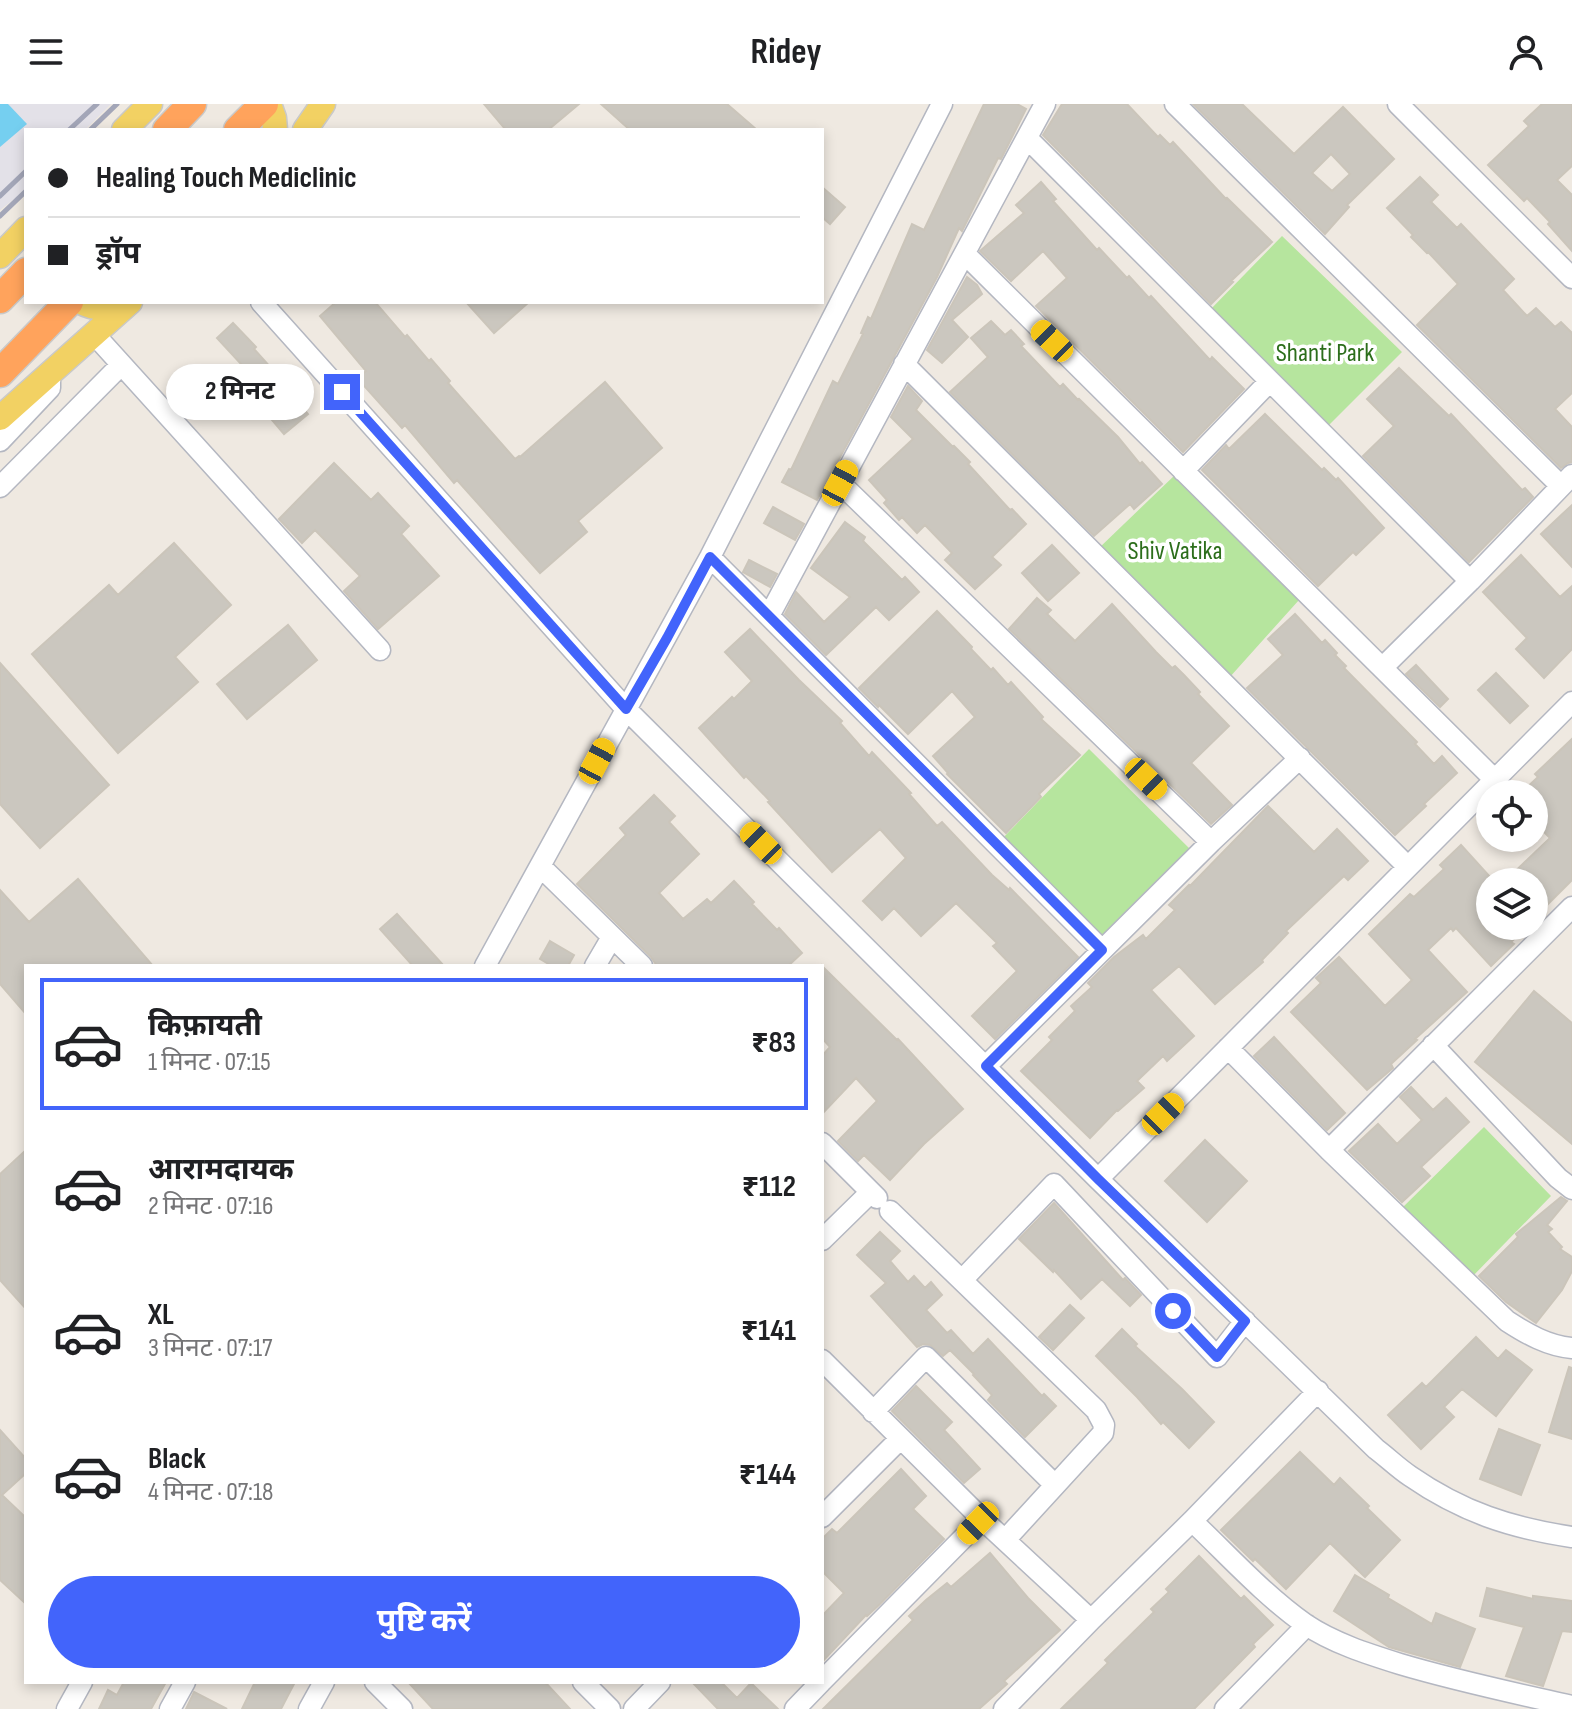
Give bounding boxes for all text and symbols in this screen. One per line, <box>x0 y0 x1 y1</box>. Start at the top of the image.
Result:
icon: menu <box>24 30 68 74</box>
icon: person <box>1504 30 1548 74</box>
text: Ridey <box>751 31 821 74</box>
text: Healing Touch Mediclinic <box>96 160 357 196</box>
text: ड्रॉप <box>96 236 140 272</box>
car <box>1026 316 1078 366</box>
park label: Shanti Park <box>1276 338 1374 369</box>
callout: 2 मिनट <box>166 364 314 420</box>
route end <box>324 374 360 410</box>
text: 2 मिनट <box>205 376 275 407</box>
car <box>818 456 862 510</box>
park label: Shiv Vatika <box>1128 536 1222 567</box>
car <box>575 734 619 788</box>
car <box>1120 754 1172 804</box>
map controls <box>1476 780 1548 940</box>
button: locate <box>1476 780 1548 852</box>
car <box>736 818 786 868</box>
button: layers <box>1476 868 1548 940</box>
icon: car <box>52 1008 124 1080</box>
text: किफ़ायती <box>148 1008 262 1044</box>
text: ₹83 <box>751 1025 796 1061</box>
text: 1 मिनट · 07:15 <box>148 1047 271 1078</box>
car <box>1138 1089 1188 1139</box>
icon: car <box>52 1152 124 1224</box>
text: आरामदायक <box>148 1152 294 1188</box>
text: ₹112 <box>742 1169 796 1205</box>
text: 2 मिनट · 07:16 <box>148 1191 273 1222</box>
route start <box>1155 1293 1191 1329</box>
icon: car <box>52 1296 124 1368</box>
text: XL <box>148 1297 174 1333</box>
text: ₹141 <box>741 1313 796 1349</box>
text: 3 मिनट · 07:17 <box>148 1333 272 1364</box>
icon: car <box>52 1440 124 1512</box>
text: Black <box>148 1441 206 1477</box>
text: ₹144 <box>739 1457 796 1493</box>
text: 4 मिनट · 07:18 <box>148 1477 273 1508</box>
car <box>953 1497 1003 1549</box>
button: पुष्टि करें <box>48 1576 800 1668</box>

